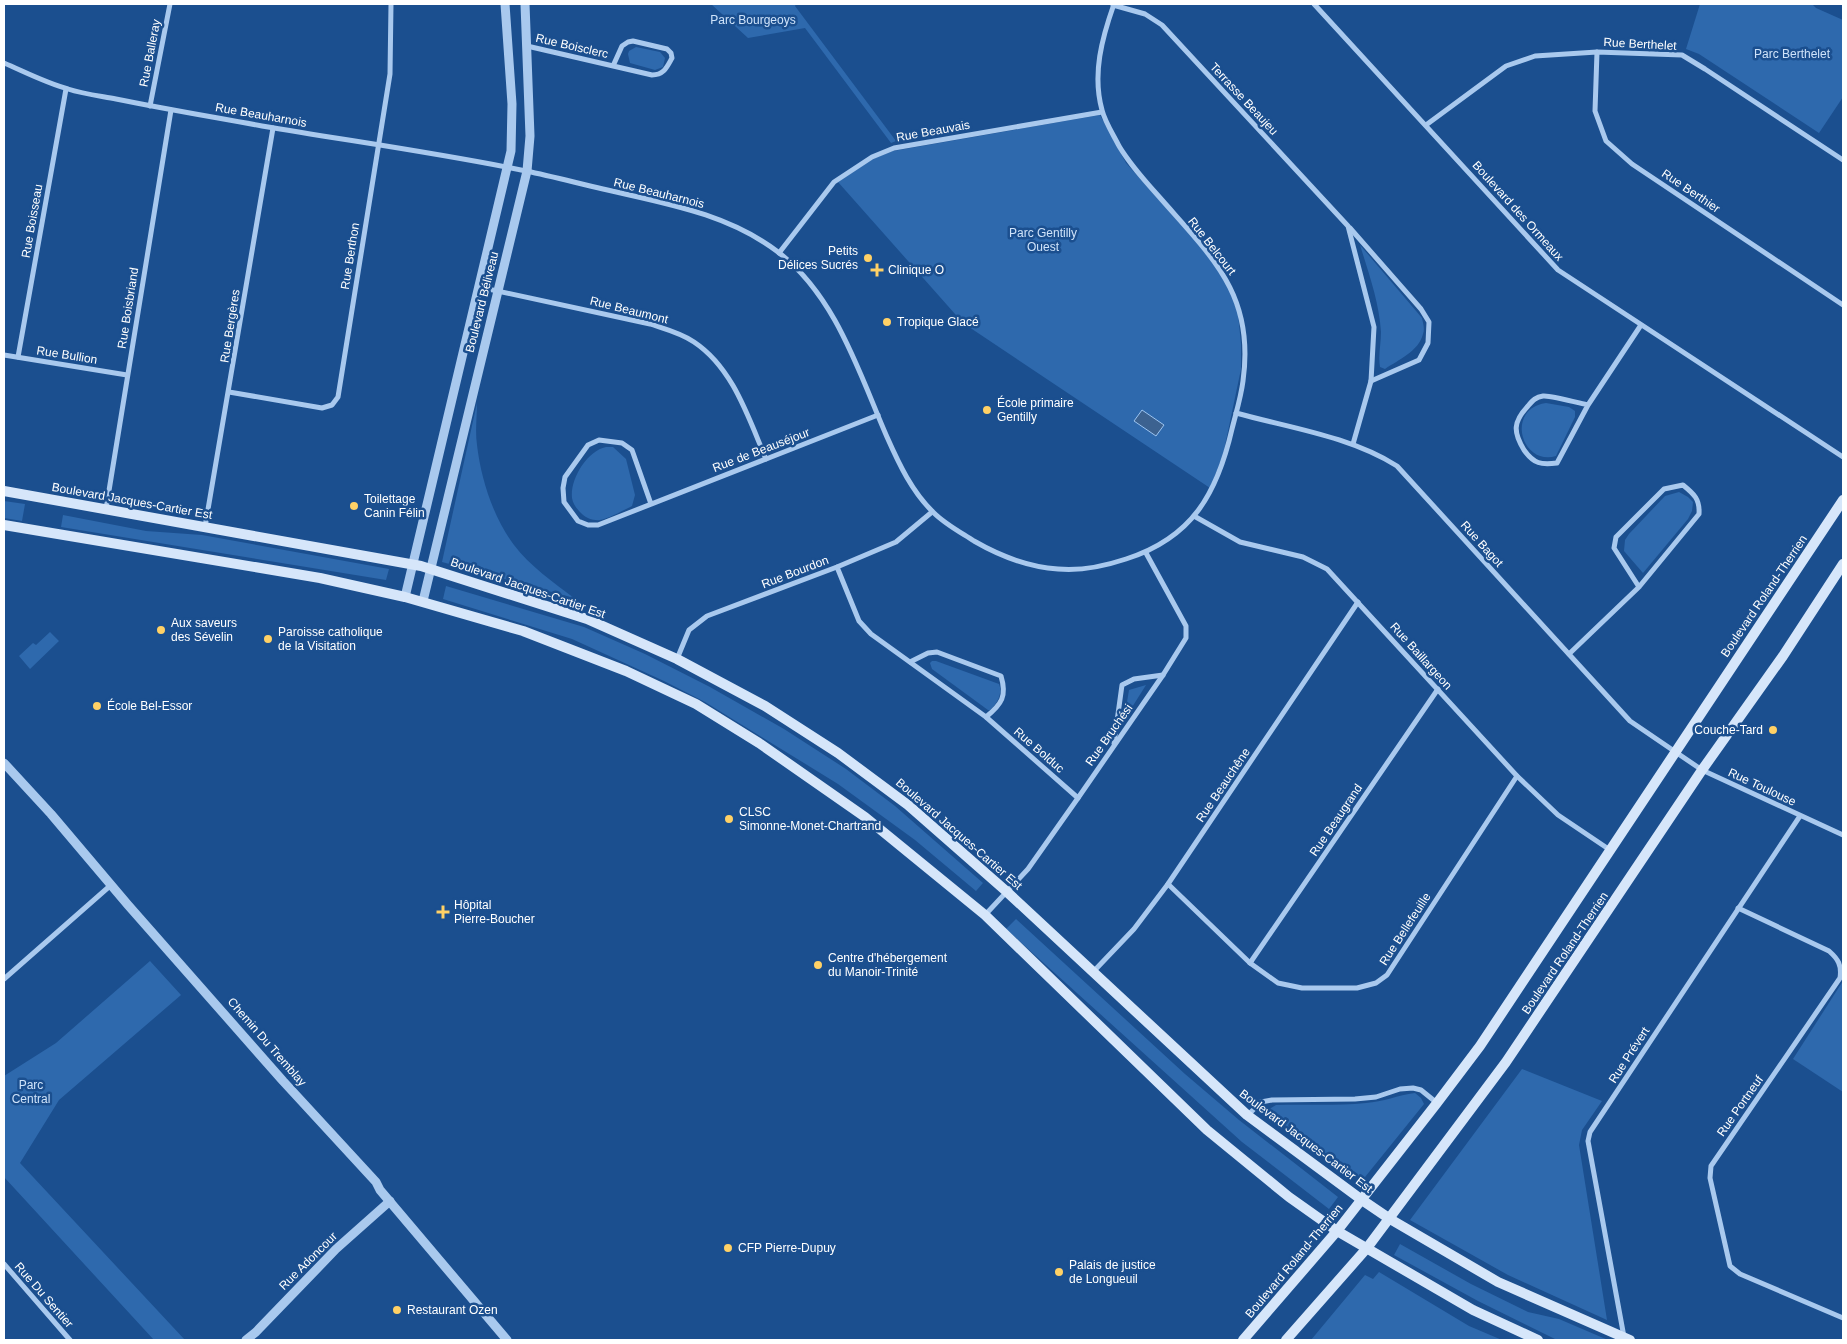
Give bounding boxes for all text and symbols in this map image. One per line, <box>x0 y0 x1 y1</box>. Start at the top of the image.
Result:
park label: Parc Bourgeoys <box>710 13 796 27</box>
street label: Rue Balleray <box>137 18 163 88</box>
street label: Rue Boisclerc <box>534 31 610 61</box>
street label: Rue Berthelet <box>1603 35 1678 53</box>
park label: Parc Berthelet <box>1754 47 1831 61</box>
street label: Terrasse Beaujeu <box>1207 60 1281 138</box>
street label: Rue Beauharnois <box>214 100 308 130</box>
street label: Rue Beauvais <box>895 118 971 144</box>
street label: Boulevard des Ormeaux <box>1470 158 1566 264</box>
street label: Rue Berthier <box>1659 166 1723 216</box>
street label: Rue Beauharnois <box>612 175 706 211</box>
street label: Rue Boisseau <box>19 183 45 259</box>
street label: Rue Belcourt <box>1185 214 1239 278</box>
street label: Rue Berthon <box>338 222 362 290</box>
park label: Parc Gentilly Ouest <box>1009 226 1077 254</box>
place label: Petits Délices Sucrés <box>778 244 858 272</box>
street label: Boulevard Béliveau <box>463 250 501 354</box>
marker: Petits Délices Sucrés <box>862 252 874 264</box>
marker: Clinique O <box>870 263 884 277</box>
place label: Clinique O <box>888 263 944 277</box>
street label: Rue Boisbriand <box>115 266 141 350</box>
street label: Rue Bergères <box>217 288 243 364</box>
street label: Rue Beaumont <box>588 294 670 327</box>
place label: Tropique Glacé <box>897 315 979 329</box>
marker: Tropique Glacé <box>881 316 893 328</box>
street label: Rue Bullion <box>36 343 98 367</box>
place label: École primaire Gentilly <box>997 395 1074 424</box>
marker: École primaire Gentilly <box>981 404 993 416</box>
street label: Rue de Beauséjour <box>711 425 811 475</box>
street label: Boulevard Jacques-Cartier Est <box>51 480 214 522</box>
place label: Toilettage Canin Félin <box>364 492 425 520</box>
marker: Toilettage Canin Félin <box>348 500 360 512</box>
street label: Rue Bagot <box>1458 518 1507 570</box>
street label: Boulevard Roland-Therrien <box>1718 532 1810 660</box>
street label: Rue Bourdon <box>759 553 831 591</box>
street label: Boulevard Jacques-Cartier Est <box>449 555 608 621</box>
place label: Aux saveurs des Sévelin <box>171 616 237 644</box>
street label: Rue Baillargeon <box>1387 620 1455 692</box>
marker: Aux saveurs des Sévelin <box>155 624 167 636</box>
place label: Paroisse catholique de la Visitation <box>278 625 383 653</box>
marker: Paroisse catholique de la Visitation <box>262 633 274 645</box>
place label: École Bel-Essor <box>107 698 192 713</box>
marker: École Bel-Essor <box>91 700 103 712</box>
street label: Rue Bruchési <box>1083 701 1135 769</box>
place label: Couche-Tard <box>1694 723 1763 737</box>
street label: Rue Bolduc <box>1011 724 1067 776</box>
marker: Couche-Tard <box>1767 724 1779 736</box>
street label: Rue Beauchêne <box>1193 745 1253 825</box>
street label: Rue Toulouse <box>1726 765 1798 809</box>
street label: Boulevard Jacques-Cartier Est <box>893 775 1026 893</box>
street label: Rue Beaugrand <box>1307 781 1365 859</box>
place label: CLSC Simonne-Monet-Chartrand <box>739 805 881 833</box>
marker: CLSC Simonne-Monet-Chartrand <box>723 813 735 825</box>
street label: Boulevard Roland-Therrien <box>1519 889 1611 1017</box>
street label: Rue Bellefeuille <box>1376 890 1434 968</box>
place label: Hôpital Pierre-Boucher <box>454 898 535 926</box>
marker: Hôpital Pierre-Boucher <box>436 905 450 919</box>
place label: Centre d'hébergement du Manoir-Trinité <box>828 951 948 979</box>
marker: Centre d'hébergement du Manoir-Trinité <box>812 959 824 971</box>
street label: Chemin Du Tremblay <box>225 995 309 1089</box>
street label: Rue Prévert <box>1606 1024 1653 1086</box>
street label: Rue Portneuf <box>1714 1072 1766 1139</box>
park label: Parc Central <box>12 1078 50 1106</box>
street label: Boulevard Jacques-Cartier Est <box>1237 1086 1376 1196</box>
street label: Boulevard Roland-Therrien <box>1242 1201 1346 1321</box>
street label: Rue Adoncour <box>276 1229 340 1293</box>
place label: CFP Pierre-Dupuy <box>738 1241 836 1255</box>
marker: CFP Pierre-Dupuy <box>722 1242 734 1254</box>
place label: Palais de justice de Longueuil <box>1069 1258 1156 1286</box>
street label: Rue Du Sentier <box>12 1259 76 1331</box>
marker: Palais de justice de Longueuil <box>1053 1266 1065 1278</box>
place label: Restaurant Ozen <box>407 1303 498 1317</box>
marker: Restaurant Ozen <box>391 1304 403 1316</box>

